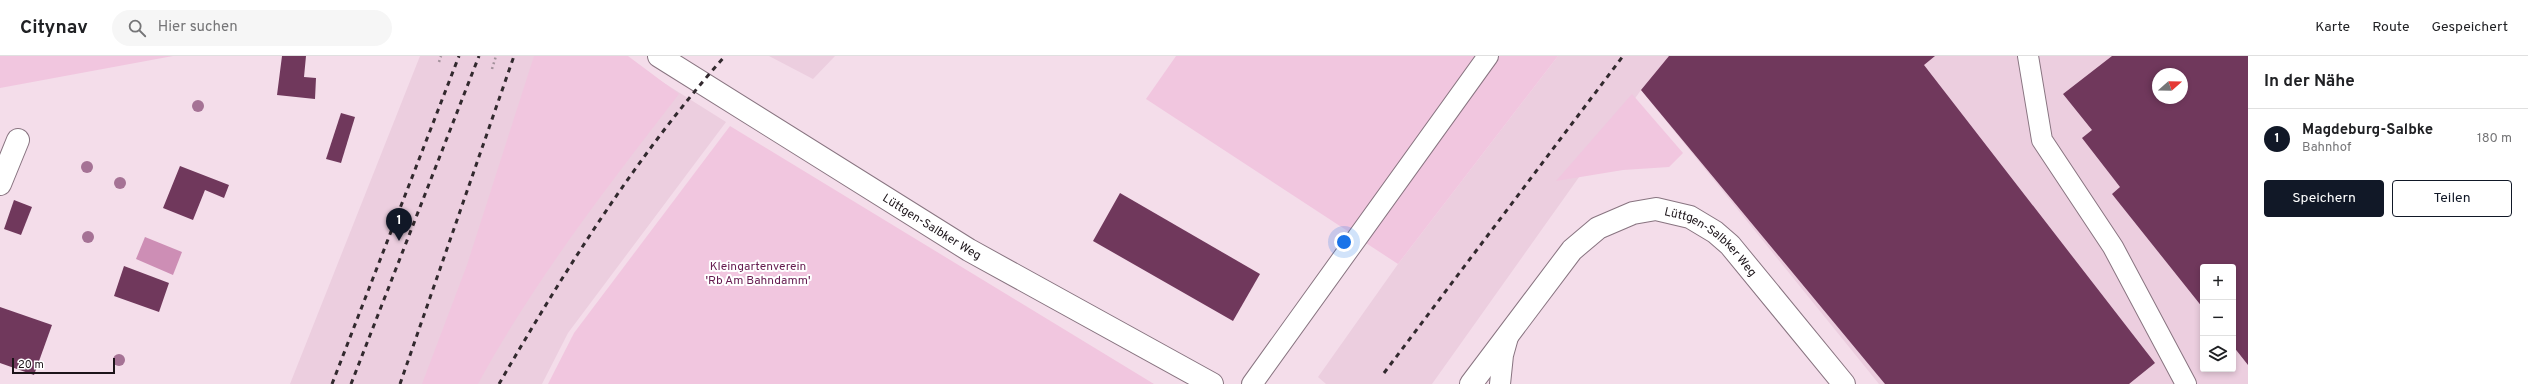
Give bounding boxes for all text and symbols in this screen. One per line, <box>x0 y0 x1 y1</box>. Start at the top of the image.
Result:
search box <box>112 10 392 46</box>
text: Citynav <box>20 16 88 40</box>
icon: search <box>126 17 148 39</box>
text: Hier suchen <box>158 18 238 37</box>
text: Karte <box>2315 19 2350 36</box>
text: Route <box>2372 19 2409 36</box>
text: Gespeichert <box>2431 19 2508 36</box>
north arrow <box>2152 68 2188 104</box>
text: In der Nähe <box>2264 71 2355 93</box>
text: Magdeburg-Salbke <box>2302 121 2433 140</box>
text: 1 <box>2274 131 2280 147</box>
text: 180 m <box>2477 131 2512 147</box>
text: Bahnhof <box>2302 140 2351 156</box>
button: Speichern <box>2264 180 2384 217</box>
button: Teilen <box>2392 180 2512 217</box>
street label: Lüttgen-Salbker Weg <box>879 191 984 264</box>
street label: Lüttgen-Salbker Weg <box>1663 204 1760 281</box>
pin: 1 <box>386 208 412 241</box>
your location <box>1334 232 1354 252</box>
park label: Kleingartenverein 'Rb Am Bahndamm' <box>705 259 811 289</box>
map controls <box>2200 264 2236 372</box>
button: + <box>2200 264 2236 300</box>
button: − <box>2200 300 2236 336</box>
button: layers <box>2200 336 2236 372</box>
scale bar <box>12 356 115 375</box>
text: 20 m <box>18 358 44 372</box>

